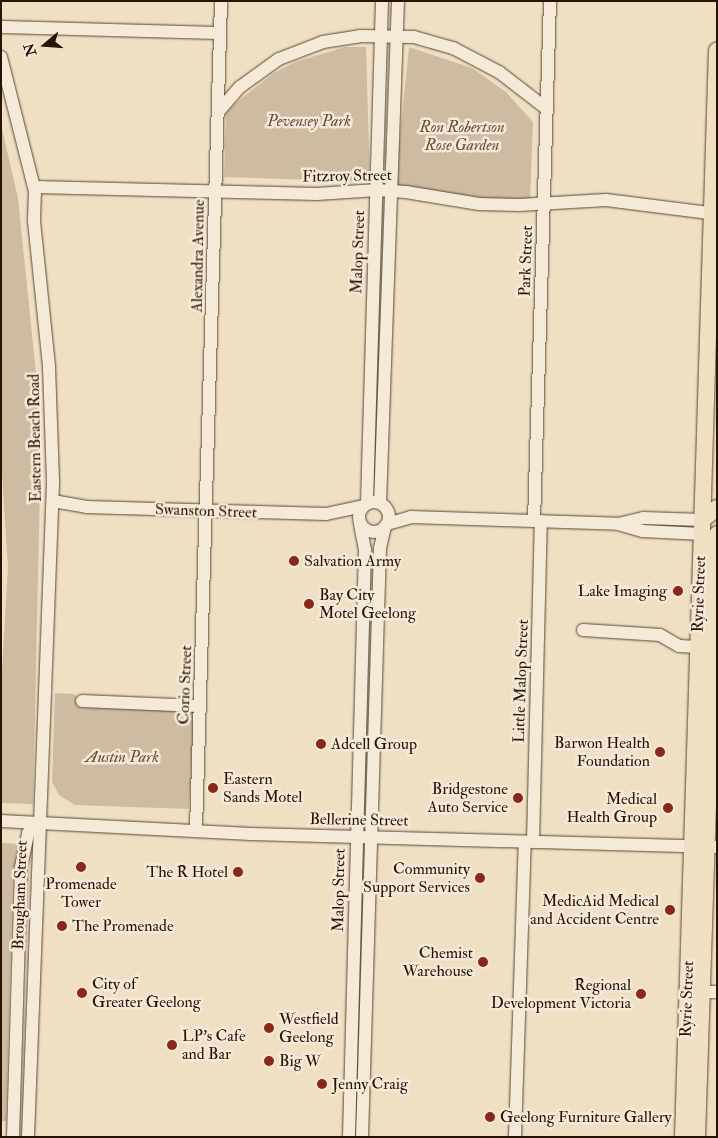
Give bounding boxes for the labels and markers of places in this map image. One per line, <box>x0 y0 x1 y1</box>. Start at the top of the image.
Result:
place label: Salvation Army <box>304 551 401 571</box>
marker: Salvation Army <box>288 555 300 567</box>
place label: Lake Imaging <box>578 581 667 601</box>
marker: Lake Imaging <box>671 584 685 598</box>
place label: Bay City Motel Geelong <box>319 585 416 623</box>
marker: Bay City Motel Geelong <box>303 598 315 610</box>
place label: Barwon Health Foundation <box>554 733 650 771</box>
place label: Adcell Group <box>331 734 417 754</box>
marker: Adcell Group <box>315 738 327 750</box>
marker: Barwon Health Foundation <box>654 746 666 758</box>
place label: Eastern Sands Motel <box>223 769 302 807</box>
place label: Bridgestone Auto Service <box>428 779 508 817</box>
marker: Eastern Sands Motel <box>207 782 219 794</box>
place label: Medical Health Group <box>566 789 657 827</box>
marker: Bridgestone Auto Service <box>512 792 524 804</box>
marker: Medical Health Group <box>661 801 675 815</box>
place label: Community Support Services <box>363 859 470 897</box>
marker: Promenade Tower <box>75 861 87 873</box>
place label: The R Hotel <box>146 862 228 882</box>
marker: The R Hotel <box>232 866 244 878</box>
marker: Community Support Services <box>474 872 486 884</box>
place label: Promenade Tower <box>45 874 117 912</box>
place label: MedicAid Medical and Accident Centre <box>530 891 659 929</box>
marker: MedicAid Medical and Accident Centre <box>663 903 677 917</box>
place label: The Promenade <box>72 916 174 936</box>
marker: The Promenade <box>56 920 68 932</box>
place label: Chemist Warehouse <box>402 943 473 981</box>
marker: Chemist Warehouse <box>477 956 489 968</box>
place label: City of Greater Geelong <box>92 974 200 1012</box>
place label: Regional Development Victoria <box>491 975 631 1013</box>
marker: City of Greater Geelong <box>76 987 88 999</box>
marker: Regional Development Victoria <box>635 988 647 1000</box>
place label: Westfield Geelong <box>279 1009 339 1047</box>
marker: Westfield Geelong <box>263 1022 275 1034</box>
place label: LP's Cafe and Bar <box>182 1026 246 1064</box>
marker: LP's Cafe and Bar <box>166 1039 178 1051</box>
place label: Big W <box>279 1051 321 1071</box>
marker: Big W <box>263 1055 275 1067</box>
place label: Jenny Craig <box>332 1074 408 1094</box>
marker: Jenny Craig <box>316 1078 328 1090</box>
place label: Geelong Furniture Gallery <box>500 1107 672 1127</box>
marker: Geelong Furniture Gallery <box>484 1111 496 1123</box>

